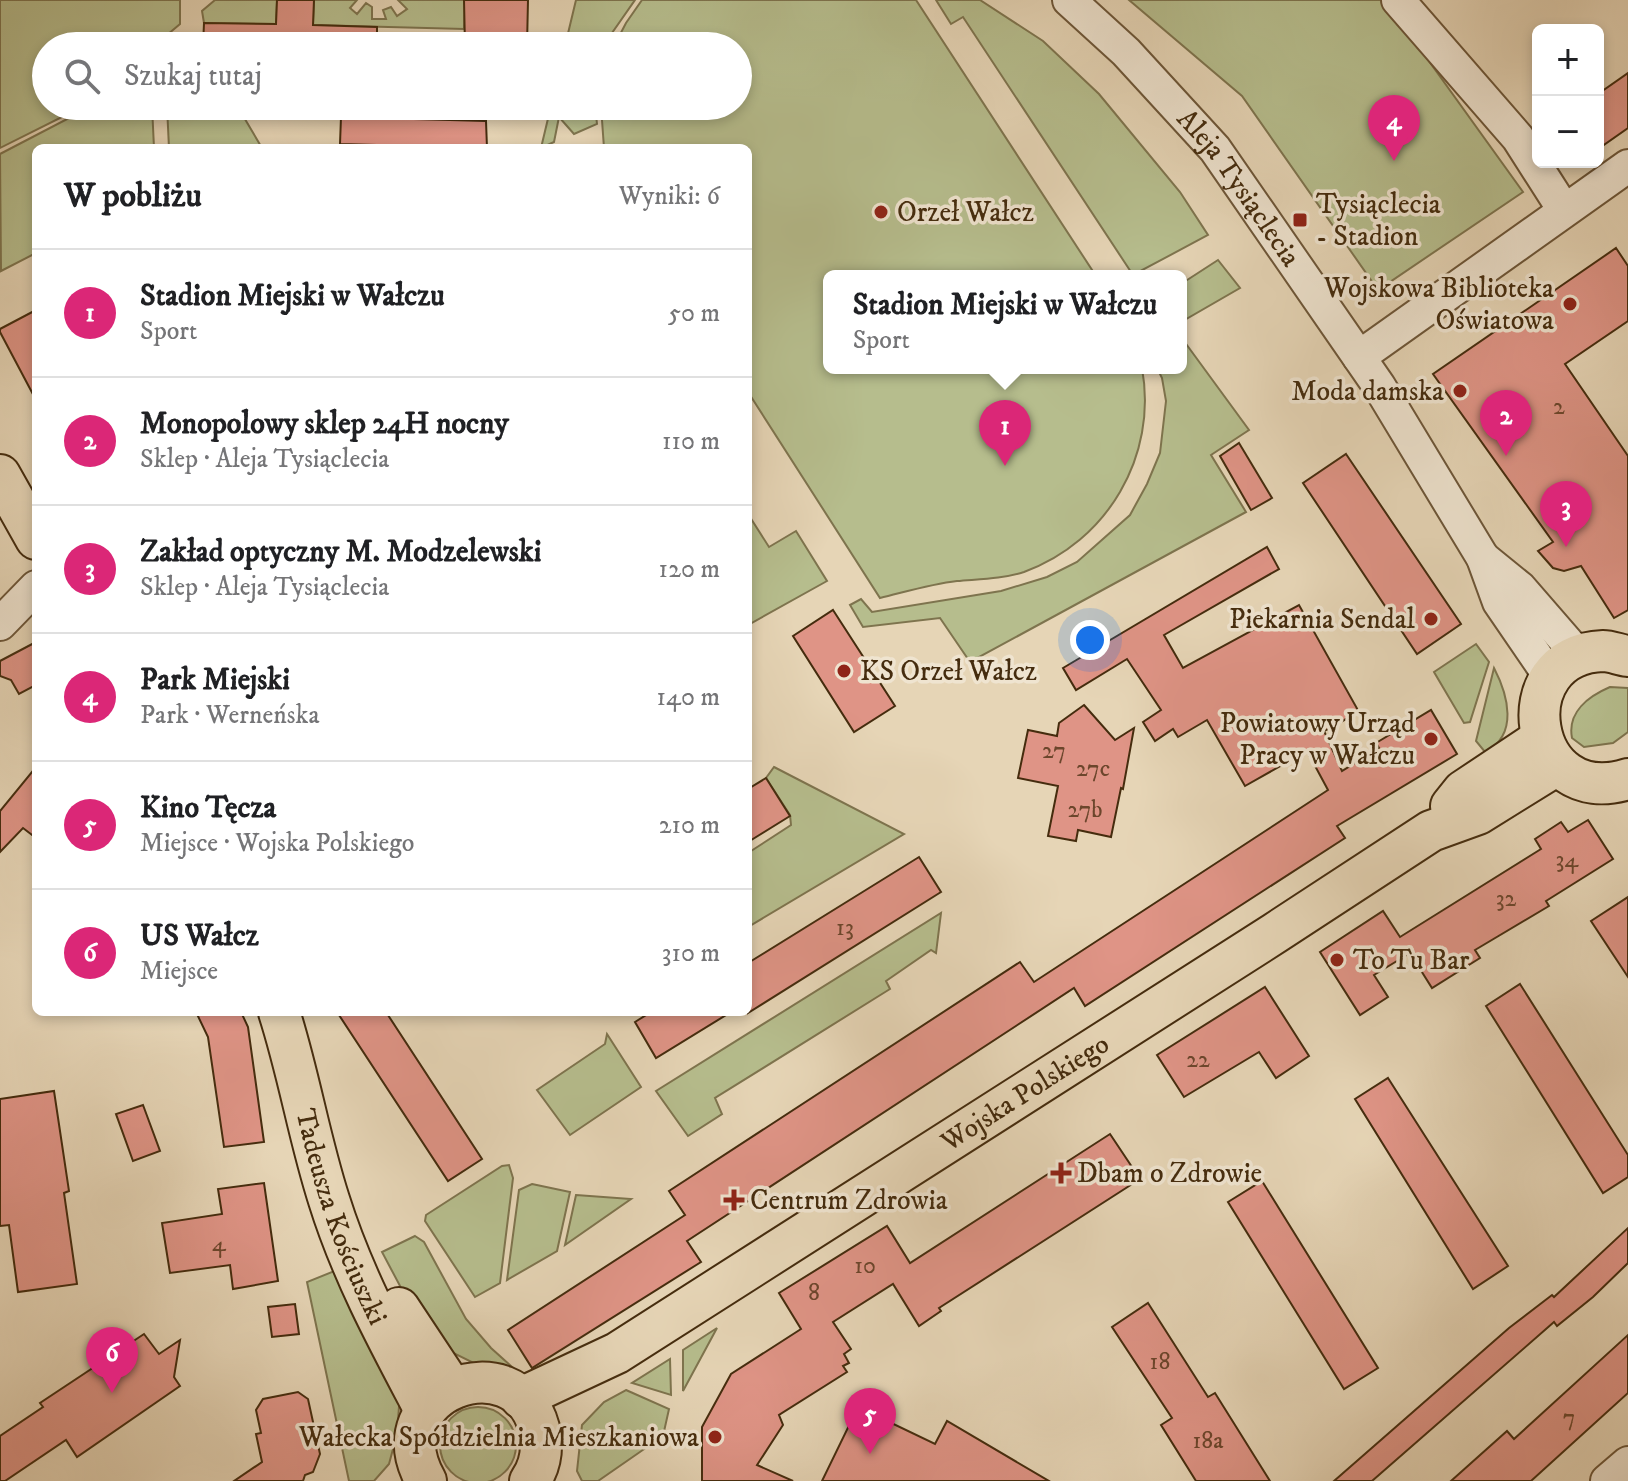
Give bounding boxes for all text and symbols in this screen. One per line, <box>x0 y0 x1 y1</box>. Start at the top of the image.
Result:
map controls <box>1532 24 1604 168</box>
button: + <box>1532 24 1604 96</box>
search box <box>32 32 752 120</box>
icon: search <box>60 54 104 98</box>
text: Szukaj tutaj <box>124 58 262 95</box>
pin: 4 <box>1368 95 1420 161</box>
button: − <box>1532 96 1604 168</box>
street label: Aleja Tysiąclecia <box>1169 101 1308 273</box>
text: W pobliżu <box>64 175 202 217</box>
text: Wyniki: 6 <box>619 180 720 213</box>
place label: Tysiąclecia - Stadion <box>1316 187 1441 254</box>
place label: Orzeł Wałcz <box>897 195 1034 230</box>
marker: Orzeł Wałcz <box>872 203 890 221</box>
marker: Tysiąclecia - Stadion <box>1291 211 1309 229</box>
popup <box>823 270 1187 374</box>
place label: Wojskowa Biblioteka Oświatowa <box>1323 271 1554 338</box>
text: Stadion Miejski w Wałczu <box>140 278 445 315</box>
text: Stadion Miejski w Wałczu <box>853 287 1157 324</box>
marker: Wojskowa Biblioteka Oświatowa <box>1561 295 1579 313</box>
text: 1 <box>85 297 95 330</box>
text: 50 m <box>668 297 720 330</box>
text: Sport <box>140 315 197 348</box>
text: Sport <box>853 324 910 357</box>
place label: Moda damska <box>1291 374 1444 409</box>
marker: Moda damska <box>1451 382 1469 400</box>
pin: 2 <box>1480 390 1532 456</box>
house number: 2 <box>1553 392 1565 422</box>
pin: 1 <box>979 400 1031 466</box>
text: Monopolowy sklep 24H nocny <box>140 406 509 443</box>
text: 2 <box>84 425 96 458</box>
text: 110 m <box>662 425 720 458</box>
text: Sklep · Aleja Tysiąclecia <box>140 443 389 476</box>
pin: 3 <box>1540 481 1592 547</box>
text: Zakład optyczny M. Modzelewski <box>140 534 541 571</box>
text: 3 <box>85 553 95 586</box>
text: 120 m <box>659 553 720 586</box>
text: Sklep · Aleja Tysiąclecia <box>140 571 389 604</box>
place label: Piekarnia Sendal <box>1229 602 1416 637</box>
marker: Piekarnia Sendal <box>1422 610 1440 628</box>
your location <box>1070 620 1110 660</box>
place label: KS Orzeł Wałcz <box>860 654 1037 689</box>
text: Park Miejski <box>140 662 290 699</box>
marker: KS Orzeł Wałcz <box>835 662 853 680</box>
text: 4 <box>83 681 97 714</box>
text: 140 m <box>656 681 720 714</box>
text: Park · Werneńska <box>140 699 319 732</box>
place label: Powiatowy Urząd Pracy w Wałczu <box>1220 706 1415 773</box>
marker: Powiatowy Urząd Pracy w Wałczu <box>1422 730 1440 748</box>
house number: 27 <box>1042 736 1066 766</box>
house number: 27c <box>1076 754 1110 784</box>
text: Kino Tęcza <box>140 790 276 827</box>
house number: 27b <box>1067 795 1103 825</box>
text: 5 <box>84 809 96 842</box>
text: 210 m <box>659 809 720 842</box>
text: Miejsce · Wojska Polskiego <box>140 827 414 860</box>
house number: 34 <box>1556 845 1580 875</box>
house number: 32 <box>1496 884 1517 914</box>
house number: 13 <box>836 913 854 943</box>
text: US Wałcz <box>140 918 259 955</box>
text: 6 <box>83 937 97 970</box>
text: 310 m <box>662 937 720 970</box>
place label: To Tu Bar <box>1353 943 1470 978</box>
marker: To Tu Bar <box>1328 951 1346 969</box>
text: Miejsce <box>140 955 218 988</box>
street label: Wojska Polskiego <box>933 1026 1116 1160</box>
house number: 22 <box>1186 1045 1210 1075</box>
street label: Tadeusza Kościuszki <box>288 1105 395 1330</box>
place label: Dbam o Zdrowie <box>1077 1156 1262 1191</box>
marker: Dbam o Zdrowie <box>1052 1164 1070 1182</box>
place label: Centrum Zdrowia <box>750 1183 948 1218</box>
marker: Centrum Zdrowia <box>725 1191 743 1209</box>
house number: 4 <box>212 1229 227 1259</box>
house number: 10 <box>854 1251 876 1281</box>
house number: 8 <box>808 1278 820 1308</box>
pin: 6 <box>86 1327 138 1393</box>
house number: 18 <box>1150 1347 1170 1377</box>
pin: 5 <box>844 1388 896 1454</box>
house number: 7 <box>1563 1403 1575 1433</box>
place label: Wałecka Spółdzielnia Mieszkaniowa <box>298 1420 699 1455</box>
house number: 18a <box>1192 1426 1224 1456</box>
marker: Wałecka Spółdzielnia Mieszkaniowa <box>706 1428 724 1446</box>

